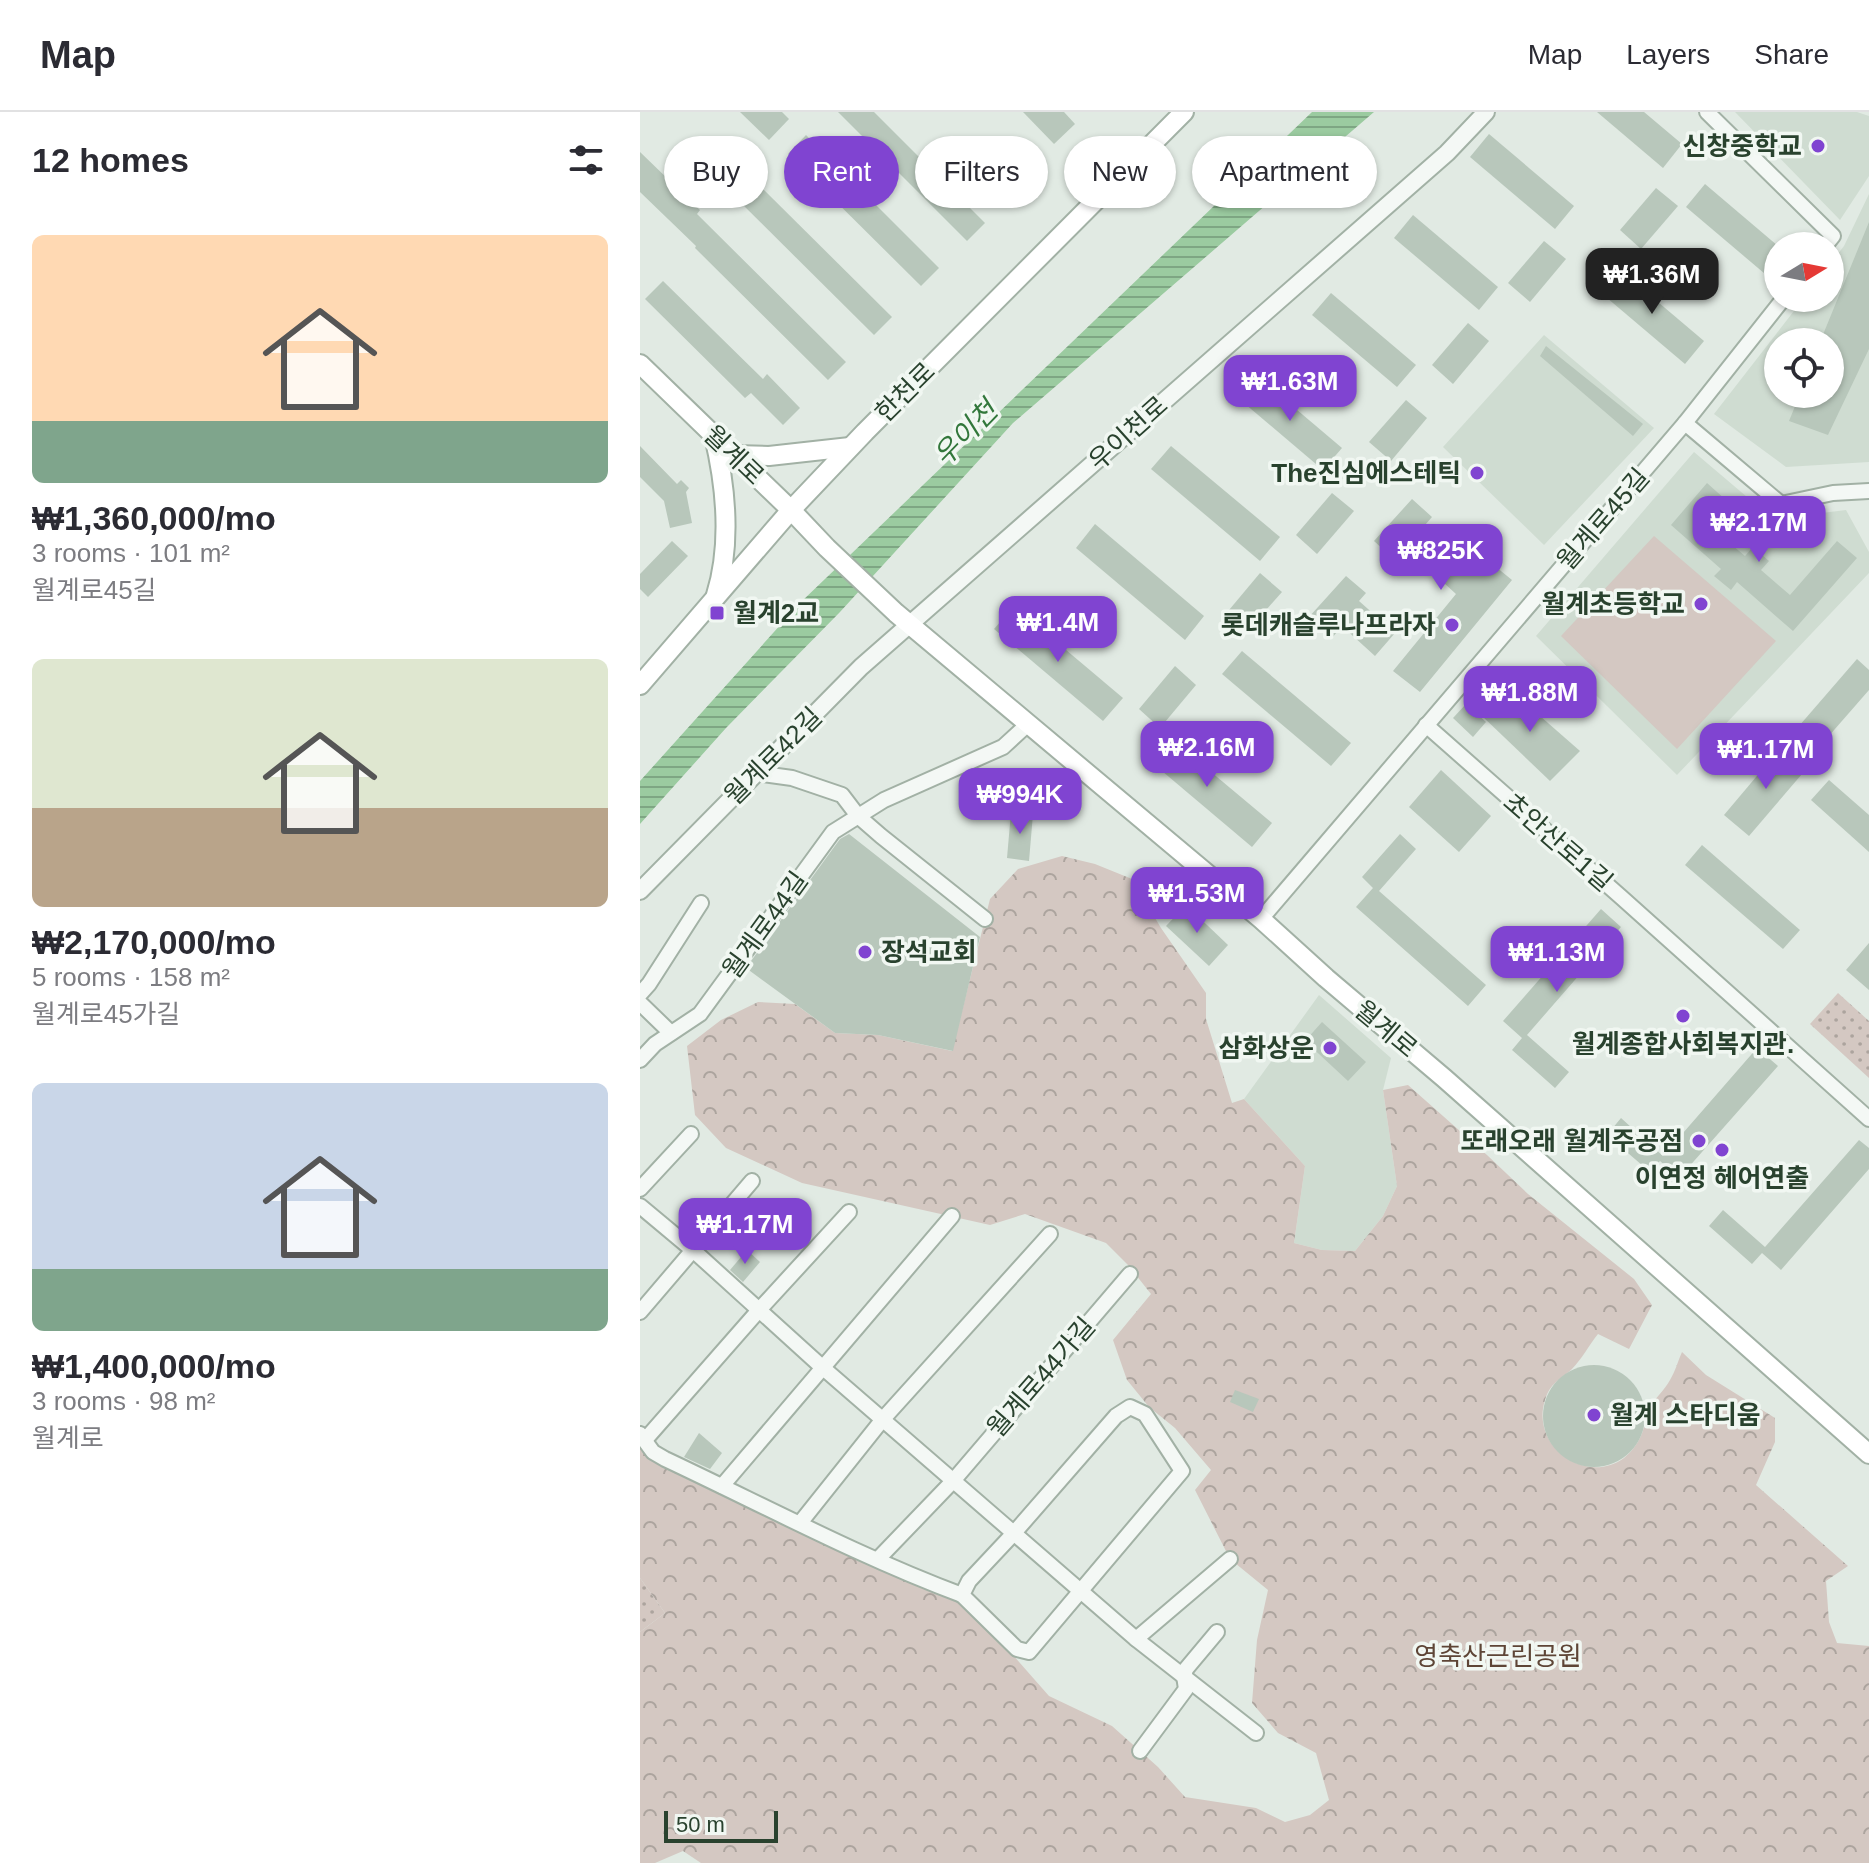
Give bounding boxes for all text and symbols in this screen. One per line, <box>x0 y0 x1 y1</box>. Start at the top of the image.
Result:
text: Map <box>40 34 116 76</box>
text: Map <box>1528 39 1582 70</box>
text: Layers <box>1626 39 1710 70</box>
text: Share <box>1754 39 1829 70</box>
place label: 신창중학교 <box>1682 131 1802 161</box>
chip: Buy <box>664 136 768 208</box>
chip: Rent <box>784 136 899 208</box>
chip: Filters <box>915 136 1048 208</box>
chip: New <box>1064 136 1176 208</box>
chip: Apartment <box>1192 136 1377 208</box>
marker: 신창중학교 <box>1809 137 1827 155</box>
icon: filters <box>564 138 608 182</box>
text: 12 homes <box>32 141 189 179</box>
north arrow <box>1764 232 1844 312</box>
map controls <box>1764 232 1844 408</box>
pin: ₩1.36M <box>1587 248 1717 316</box>
text: ₩1.36M <box>1604 259 1700 289</box>
icon: home <box>248 287 392 431</box>
button: locate <box>1764 328 1844 408</box>
pin: ₩1.63M <box>1225 355 1355 423</box>
street label: 한천로 <box>869 356 941 428</box>
text: ₩1.63M <box>1242 366 1338 396</box>
street label: 우이천로 <box>1082 390 1174 476</box>
water label: 우이천 <box>927 392 1006 472</box>
street label: 월계로 <box>698 419 770 491</box>
place label: The진심에스테틱 <box>1271 458 1461 488</box>
street label: 월계로45길 <box>1551 462 1655 576</box>
marker: The진심에스테틱 <box>1468 464 1486 482</box>
pin: ₩2.17M <box>1694 496 1824 564</box>
text: ₩1,360,000/mo <box>32 499 276 537</box>
text: ₩2.17M <box>1711 507 1807 537</box>
pin: ₩825K <box>1385 524 1497 592</box>
text: ₩825K <box>1398 535 1484 565</box>
text: 3 rooms · 101 m² <box>32 538 230 568</box>
text: 월계로45길 <box>32 575 157 605</box>
place label: 월계초등학교 <box>1541 589 1685 619</box>
marker: 월계초등학교 <box>1692 595 1710 613</box>
pin: ₩1.4M <box>1002 596 1114 664</box>
place label: 월계2교 <box>733 598 819 628</box>
marker: 월계2교 <box>708 604 726 622</box>
text: ₩1.4M <box>1017 607 1099 637</box>
place label: 롯데캐슬루나프라자 <box>1221 610 1436 640</box>
marker: 롯데캐슬루나프라자 <box>1443 616 1461 634</box>
pin: ₩1.88M <box>1465 666 1595 734</box>
text: ₩1.88M <box>1482 677 1578 707</box>
street label: 월계로42길 <box>718 701 828 811</box>
icon: home <box>248 711 392 855</box>
pin: ₩2.16M <box>1142 721 1272 789</box>
pin: ₩1.17M <box>1701 723 1831 791</box>
text: ₩2.16M <box>1159 732 1255 762</box>
text: ₩1.17M <box>1718 734 1814 764</box>
pin: ₩994K <box>964 768 1076 836</box>
text: ₩994K <box>977 779 1063 809</box>
street label: 초안산로1길 <box>1498 787 1618 897</box>
street label: 월계로44길 <box>716 866 814 984</box>
pin: ₩1.53M <box>1132 867 1262 935</box>
text: ₩1.53M <box>1149 878 1245 908</box>
text: ₩2,170,000/mo <box>32 923 276 961</box>
pin: ₩1.13M <box>1492 926 1622 994</box>
place label: 장석교회 <box>881 937 977 967</box>
text: ₩1.13M <box>1509 937 1605 967</box>
marker: 장석교회 <box>856 943 874 961</box>
text: 5 rooms · 158 m² <box>32 962 230 992</box>
street label: 월계로 <box>1349 994 1423 1064</box>
text: 월계로45가길 <box>32 999 181 1029</box>
marker: 월계종합사회복지관. <box>1674 1007 1692 1025</box>
place label: 월계종합사회복지관. <box>1572 1029 1794 1059</box>
place label: 삼화상운 <box>1218 1033 1314 1063</box>
marker: 삼화상운 <box>1321 1039 1339 1057</box>
place label: 또래오래 월계주공점 <box>1460 1126 1683 1156</box>
marker: 또래오래 월계주공점 <box>1690 1132 1708 1150</box>
icon: home <box>248 1135 392 1279</box>
marker: 이연정 헤어연출 <box>1713 1141 1731 1159</box>
place label: 이연정 헤어연출 <box>1635 1163 1809 1193</box>
pin: ₩1.17M <box>680 1198 810 1266</box>
text: ₩1.17M <box>697 1209 793 1239</box>
street label: 월계로44가길 <box>981 1311 1101 1443</box>
text: ₩1,400,000/mo <box>32 1347 276 1385</box>
text: 3 rooms · 98 m² <box>32 1386 216 1416</box>
place label: 월계 스타디움 <box>1610 1400 1761 1430</box>
marker: 월계 스타디움 <box>1585 1406 1603 1424</box>
text: 월계로 <box>32 1423 104 1453</box>
park label: 영축산근린공원 <box>1414 1641 1582 1671</box>
scale bar <box>664 1807 778 1843</box>
text: 50 m <box>676 1812 725 1837</box>

